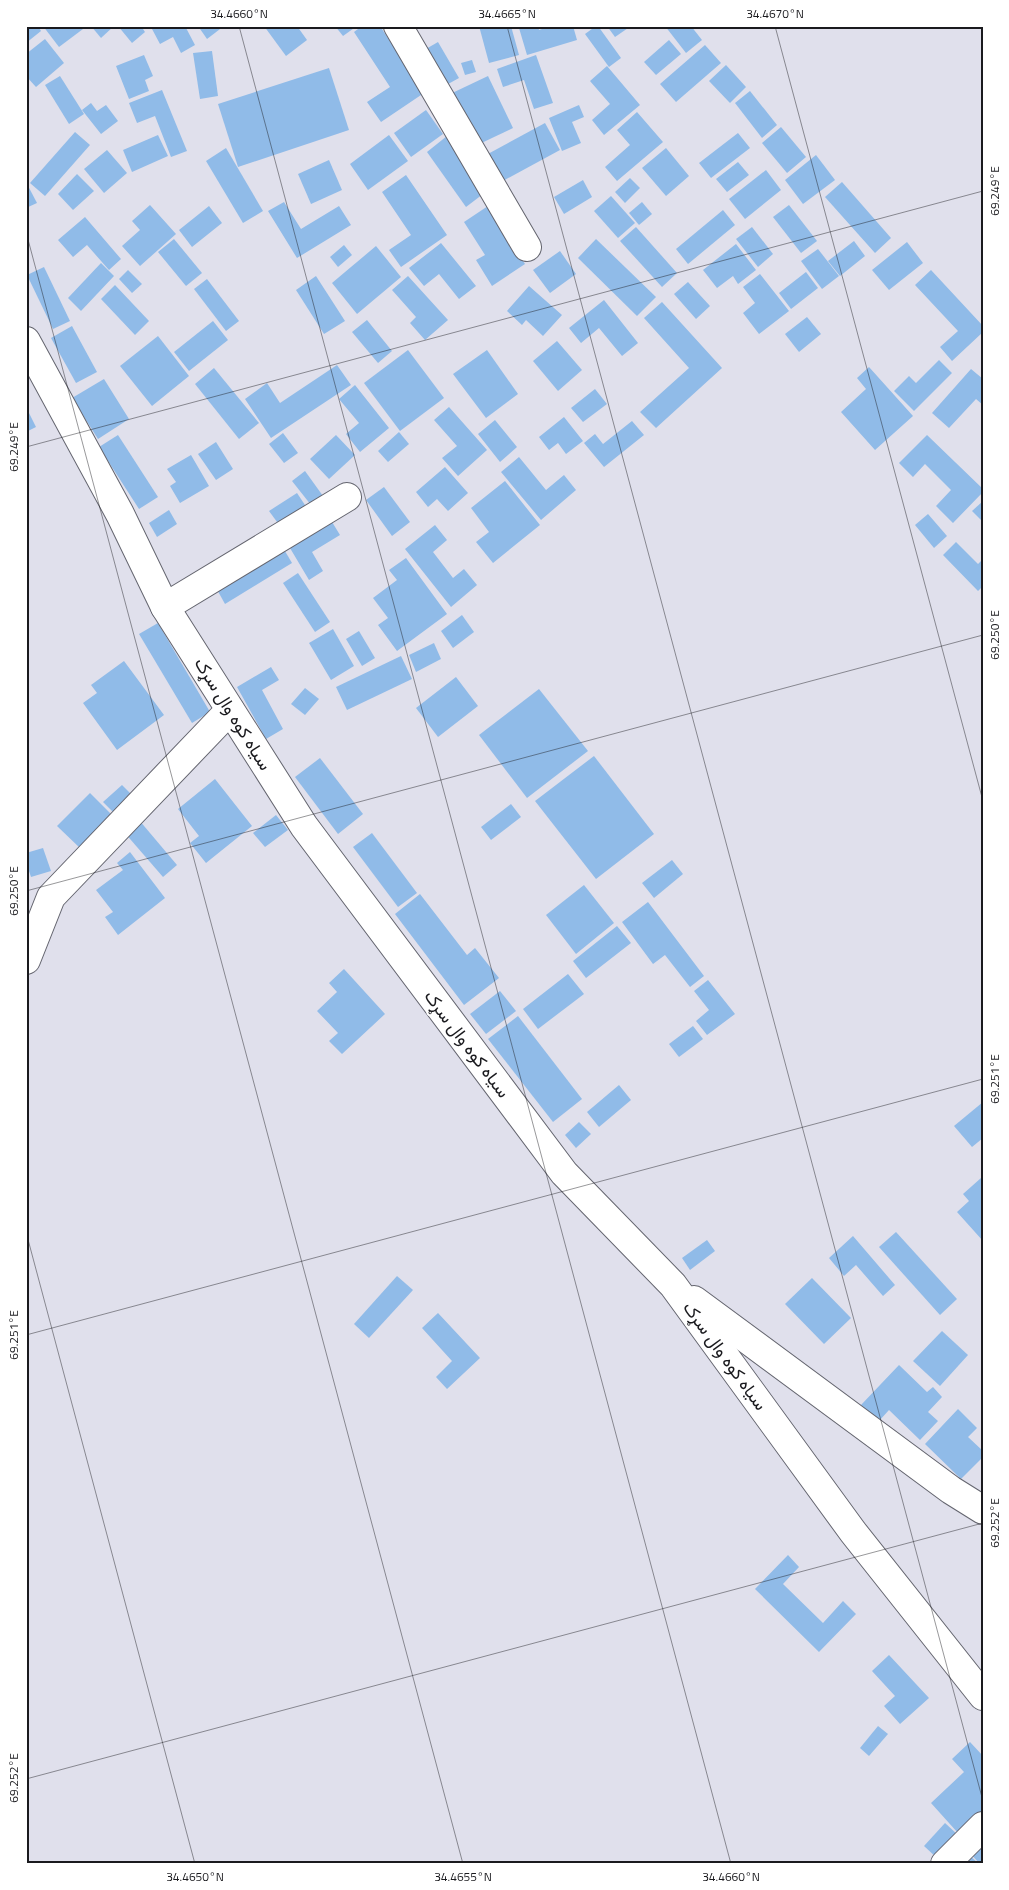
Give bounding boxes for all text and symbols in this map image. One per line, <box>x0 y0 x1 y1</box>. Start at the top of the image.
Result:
text: 34.4660°N <box>210 4 268 23</box>
text: 34.4665°N <box>478 4 536 23</box>
text: 34.4670°N <box>746 4 804 23</box>
text: 69.249°E <box>985 166 1004 216</box>
text: 69.249°E <box>4 422 23 472</box>
text: 69.250°E <box>985 610 1004 660</box>
street label: سیاه کوه وال سړک <box>188 652 279 776</box>
text: 69.250°E <box>4 866 23 916</box>
street label: سیاه کوه وال سړک <box>418 984 517 1103</box>
text: 69.251°E <box>985 1054 1004 1104</box>
street label: سیاه کوه وال سړک <box>677 1296 774 1416</box>
text: 69.251°E <box>4 1310 23 1360</box>
text: 69.252°E <box>985 1498 1004 1548</box>
text: 69.252°E <box>4 1753 23 1803</box>
text: 34.4650°N <box>166 1867 224 1886</box>
text: 34.4655°N <box>434 1867 492 1886</box>
text: 34.4660°N <box>702 1867 760 1886</box>

